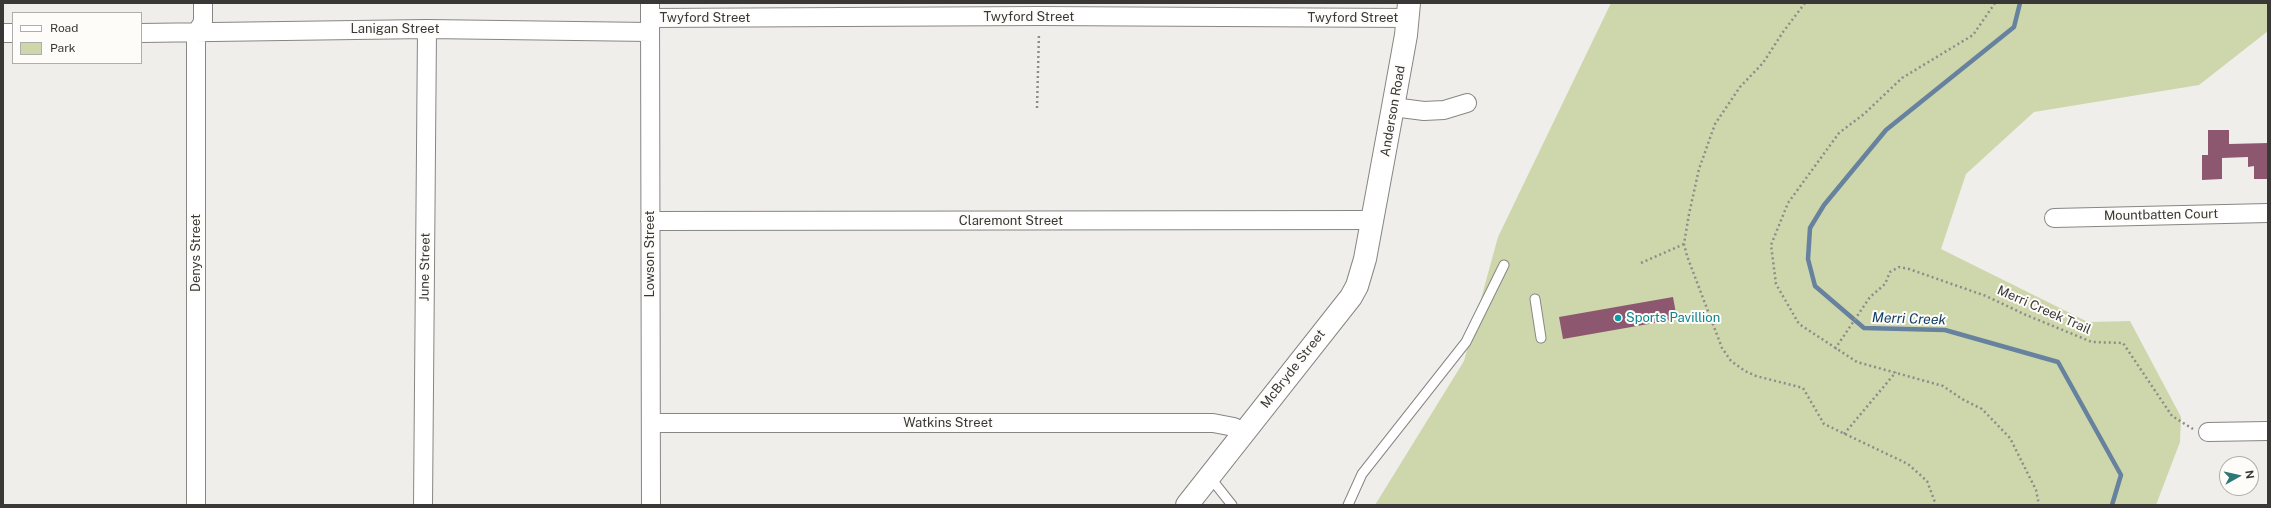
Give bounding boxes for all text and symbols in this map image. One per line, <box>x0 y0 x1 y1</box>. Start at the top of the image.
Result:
street label: Twyford Street <box>984 9 1074 25</box>
street label: Twyford Street <box>660 10 750 26</box>
street label: Twyford Street <box>1308 10 1398 26</box>
legend <box>12 12 142 64</box>
text: Road <box>50 21 78 35</box>
street label: Lanigan Street <box>351 21 439 37</box>
text: Park <box>50 41 76 55</box>
street label: Anderson Road <box>1377 64 1409 158</box>
street label: Mountbatten Court <box>2104 206 2218 224</box>
street label: Lowson Street <box>642 210 658 298</box>
street label: Claremont Street <box>959 213 1063 229</box>
street label: Denys Street <box>188 214 204 292</box>
street label: June Street <box>417 233 433 301</box>
street label: Merri Creek Trail <box>1995 282 2093 338</box>
water label: Merri Creek <box>1872 309 1946 329</box>
place label: Sports Pavillion <box>1626 310 1720 326</box>
marker: Sports Pavillion <box>1613 313 1623 323</box>
street label: McBryde Street <box>1257 327 1329 411</box>
street label: Watkins Street <box>903 415 993 431</box>
north arrow <box>2219 456 2259 496</box>
text: N <box>2243 469 2256 480</box>

